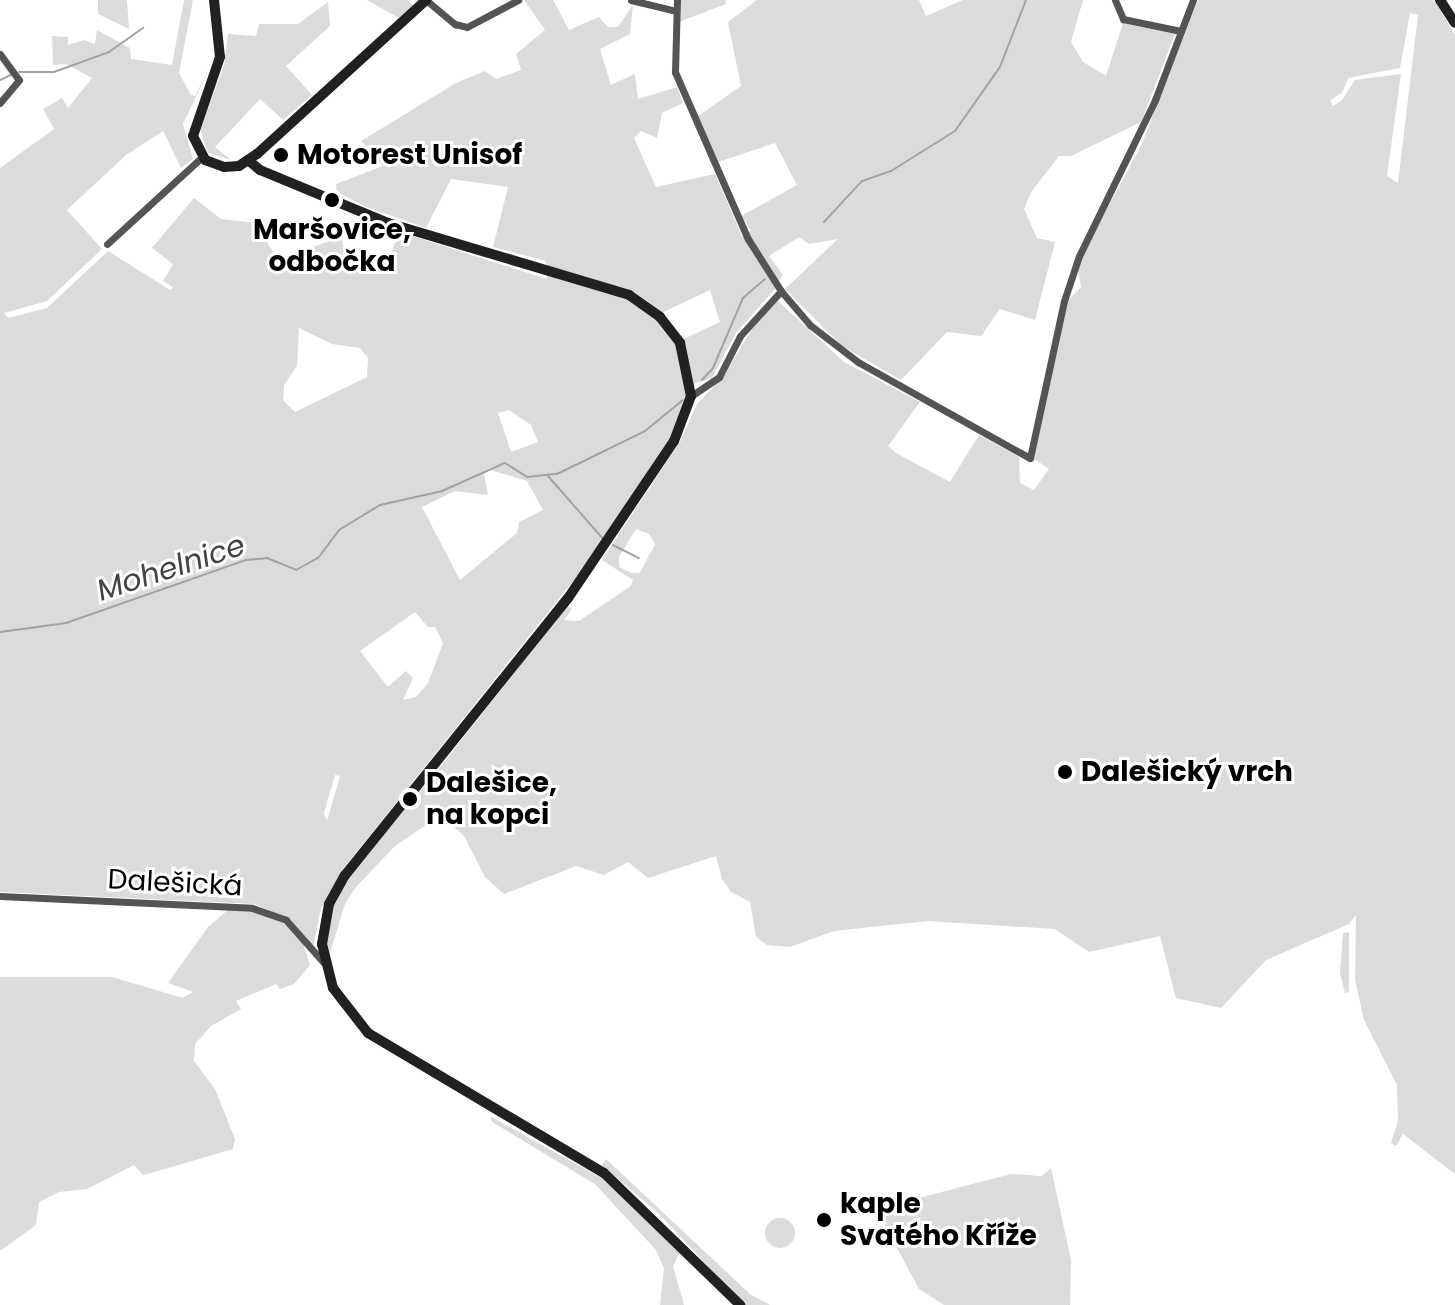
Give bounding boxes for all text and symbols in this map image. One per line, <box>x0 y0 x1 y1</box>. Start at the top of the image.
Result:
place label: Motorest Unisof <box>297 138 522 172</box>
marker: Motorest Unisof <box>272 146 290 164</box>
marker: Maršovice, odbočka <box>323 191 341 209</box>
place label: Maršovice, odbočka <box>253 213 411 279</box>
water label: Mohelnice <box>92 527 250 609</box>
place label: Dalešický vrch <box>1081 755 1293 789</box>
marker: Dalešický vrch <box>1056 763 1074 781</box>
place label: Dalešice, na kopci <box>426 766 557 832</box>
marker: Dalešice, na kopci <box>401 790 419 808</box>
street label: Dalešická <box>107 863 243 903</box>
place label: kaple Svatého Kříže <box>840 1187 1037 1253</box>
marker: kaple Svatého Kříže <box>815 1211 833 1229</box>

